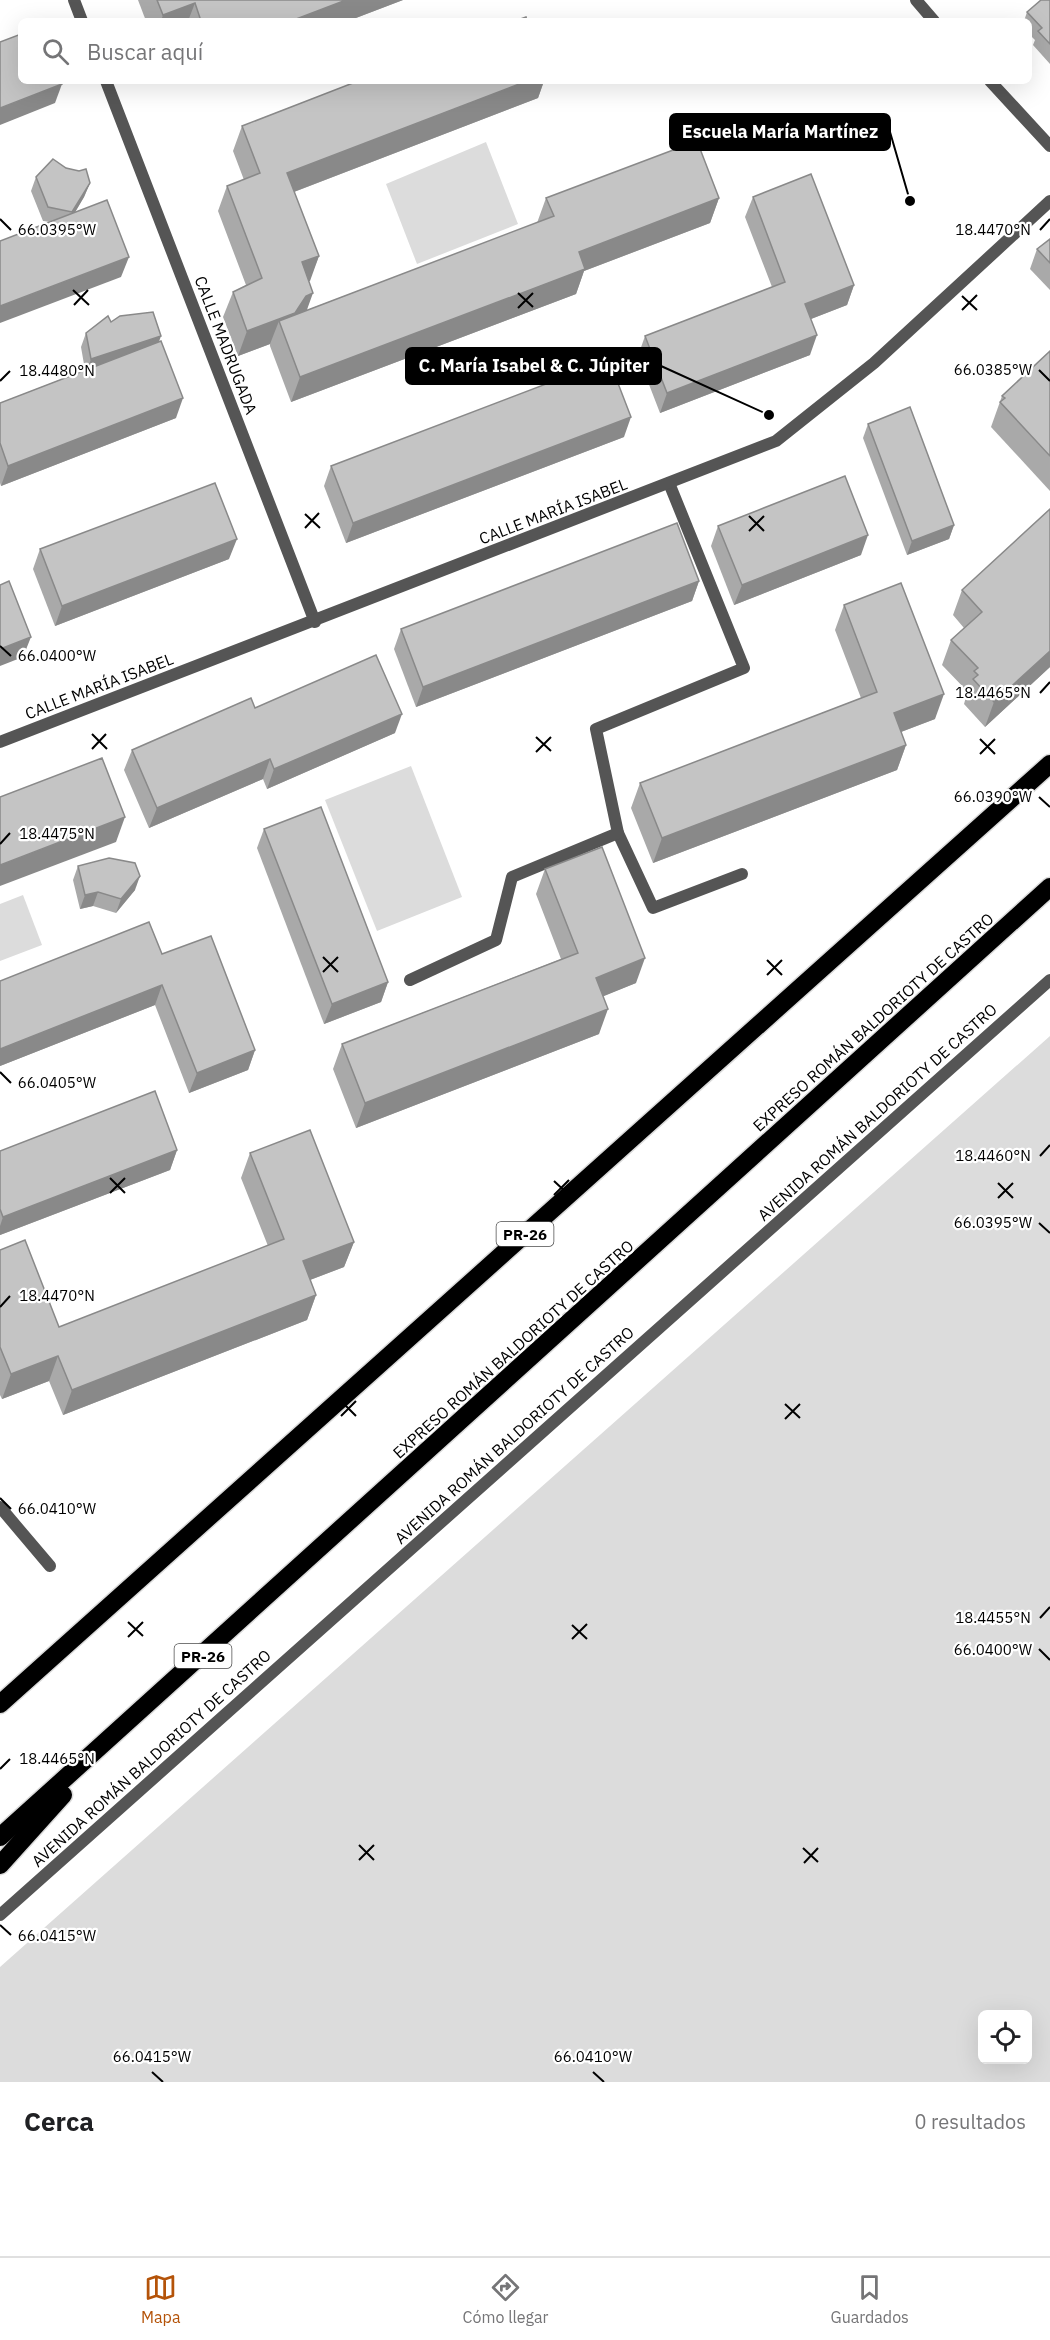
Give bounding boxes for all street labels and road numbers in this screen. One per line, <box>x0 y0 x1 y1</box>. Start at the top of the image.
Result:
street label: CALLE MADRUGADA <box>190 273 262 417</box>
street label: CALLE MARÍA ISABEL <box>476 473 630 548</box>
street label: CALLE MARÍA ISABEL <box>22 648 176 723</box>
street label: EXPRESO ROMÁN BALDORIOTY DE CASTRO <box>748 908 997 1135</box>
street label: AVENIDA ROMÁN BALDORIOTY DE CASTRO <box>753 998 1001 1225</box>
road number: PR-26 <box>496 1222 554 1246</box>
street label: EXPRESO ROMÁN BALDORIOTY DE CASTRO <box>388 1235 637 1462</box>
street label: AVENIDA ROMÁN BALDORIOTY DE CASTRO <box>390 1321 638 1548</box>
street label: AVENIDA ROMÁN BALDORIOTY DE CASTRO <box>27 1644 275 1871</box>
road number: PR-26 <box>174 1644 232 1668</box>

